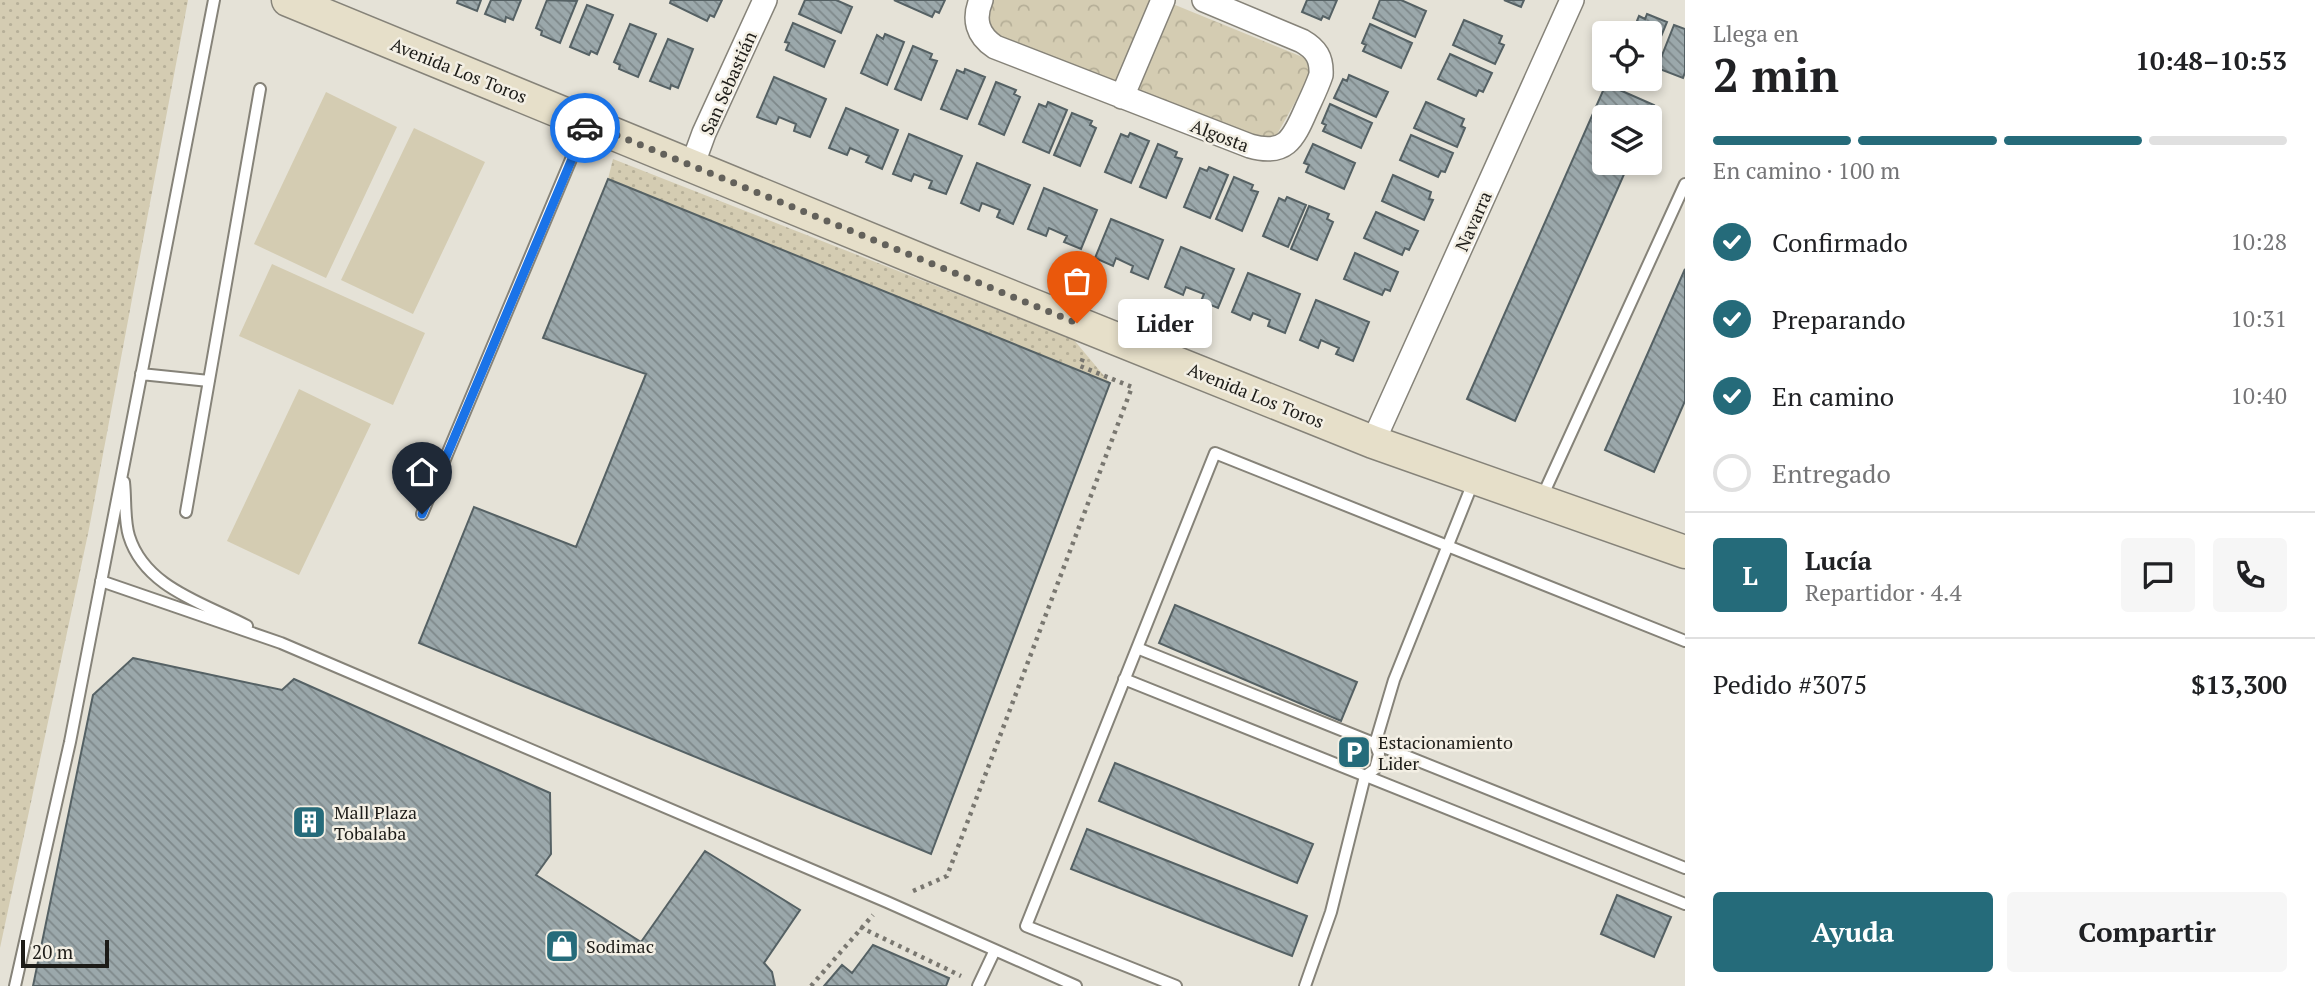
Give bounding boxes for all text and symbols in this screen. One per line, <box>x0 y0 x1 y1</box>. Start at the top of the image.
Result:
text: Llega en <box>1713 18 1799 49</box>
map controls <box>1592 21 1662 175</box>
button: locate <box>1592 21 1662 91</box>
street label: San Sebastián <box>694 27 762 139</box>
street label: Avenida Los Toros <box>387 32 531 108</box>
text: 10:48–10:53 <box>2135 43 2287 77</box>
text: 2 min <box>1713 44 1839 105</box>
courier <box>550 93 620 163</box>
button: layers <box>1592 105 1662 175</box>
icon: car <box>566 109 604 147</box>
street label: Algosta <box>1187 113 1253 157</box>
text: En camino · 100 m <box>1713 155 1900 186</box>
street label: Navarra <box>1449 187 1497 255</box>
icon: check <box>1713 223 1751 261</box>
text: Confirmado <box>1772 225 1908 259</box>
text: 10:28 <box>2230 226 2287 257</box>
pin <box>1047 251 1107 323</box>
icon: bag <box>1058 262 1096 300</box>
callout: Lider <box>1119 298 1214 348</box>
icon: check <box>1713 300 1751 338</box>
text: Preparando <box>1772 302 1906 336</box>
text: 10:31 <box>2230 303 2287 334</box>
text: Lider <box>1136 308 1194 339</box>
street label: Avenida Los Toros <box>1184 357 1328 433</box>
icon: check <box>1713 377 1751 415</box>
text: En camino <box>1772 379 1894 413</box>
text: 10:40 <box>2230 380 2287 411</box>
pin <box>392 442 452 514</box>
icon: home <box>403 453 441 491</box>
text: Entregado <box>1772 456 1891 490</box>
button: chat <box>2121 538 2195 612</box>
button: phone <box>2213 538 2287 612</box>
text: Lucía <box>1805 543 1872 577</box>
text: L <box>1742 558 1758 592</box>
text: Repartidor · 4.4 <box>1805 577 1962 608</box>
text: Pedido #3075 <box>1713 667 1867 701</box>
text: $13,300 <box>2191 667 2287 701</box>
place label: Estacionamiento Lider <box>1378 730 1513 775</box>
parking icon: Estacionamiento Lider <box>1335 733 1373 771</box>
place label: Mall Plaza Tobalaba <box>334 800 417 845</box>
building icon: Mall Plaza Tobalaba <box>290 803 328 841</box>
button: Ayuda <box>1713 892 1993 972</box>
button: Compartir <box>2007 892 2287 972</box>
shop icon: Sodimac <box>543 927 581 965</box>
place label: Sodimac <box>586 934 654 958</box>
scale bar <box>21 937 108 969</box>
text: 20 m <box>32 939 73 964</box>

